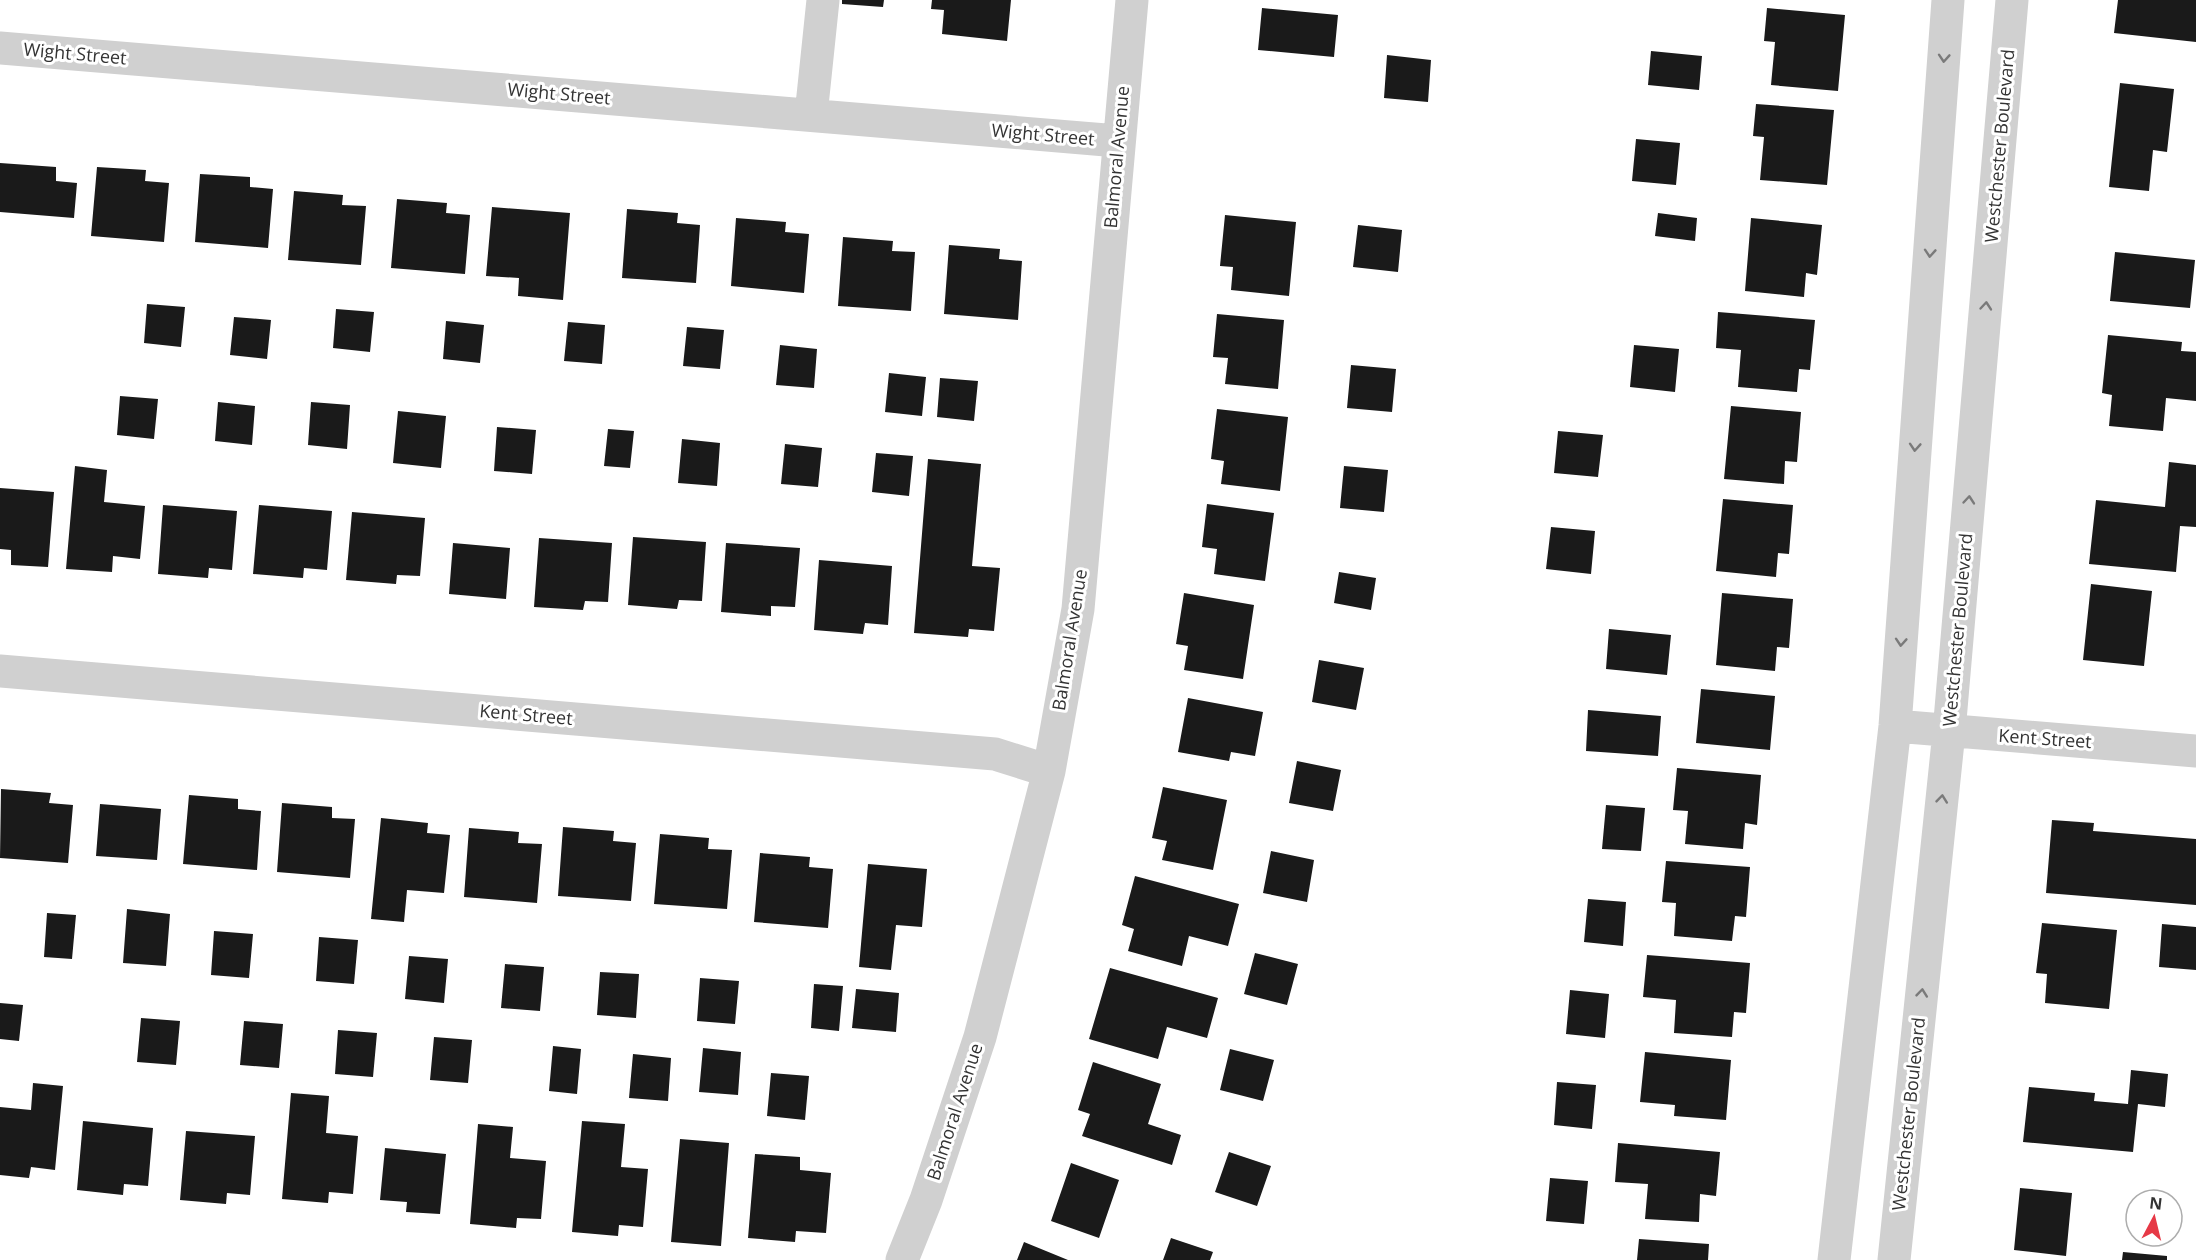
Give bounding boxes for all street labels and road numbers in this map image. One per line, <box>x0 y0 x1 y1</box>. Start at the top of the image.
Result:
street label: Wight Street <box>23 37 128 69</box>
street label: Westchester Boulevard <box>1979 48 2019 244</box>
street label: Wight Street <box>507 77 612 109</box>
street label: Balmoral Avenue <box>1098 85 1134 229</box>
street label: Wight Street <box>991 118 1096 150</box>
street label: Westchester Boulevard <box>1937 532 1977 728</box>
street label: Balmoral Avenue <box>1046 567 1092 712</box>
street label: Kent Street <box>478 698 574 730</box>
street label: Kent Street <box>1998 723 2093 753</box>
street label: Westchester Boulevard <box>1886 1016 1930 1212</box>
street label: Balmoral Avenue <box>921 1040 988 1183</box>

